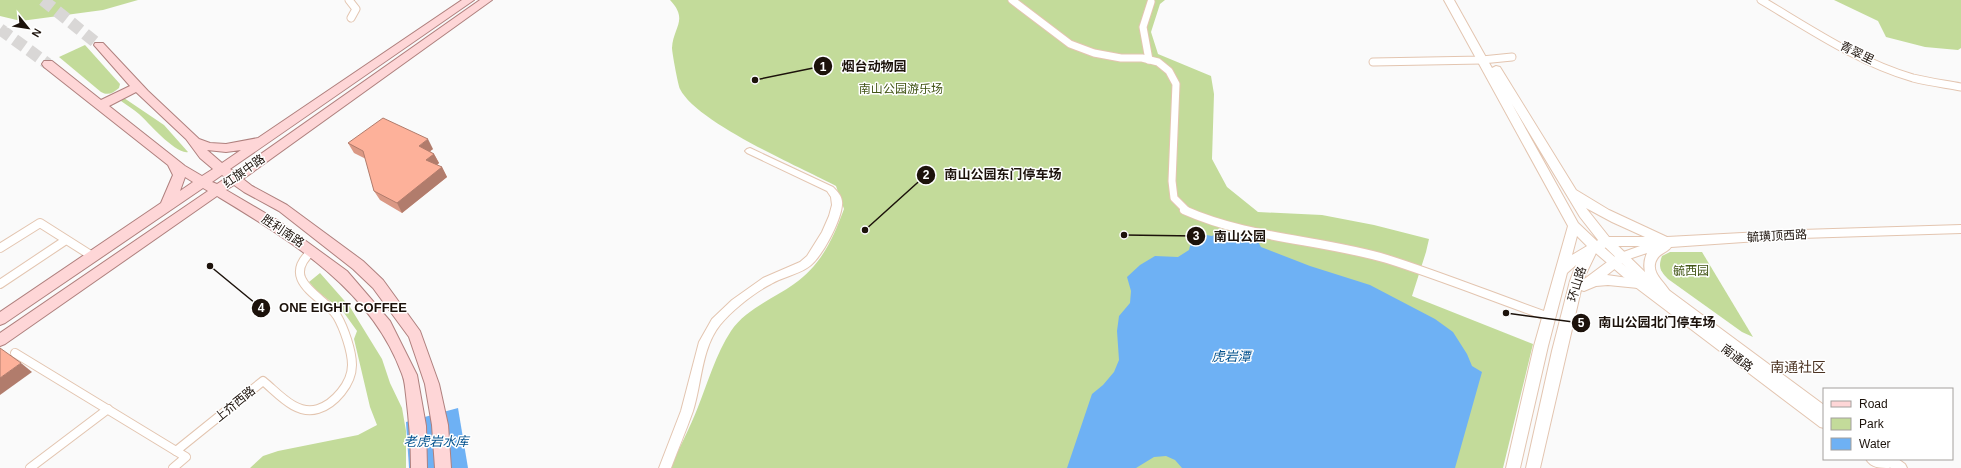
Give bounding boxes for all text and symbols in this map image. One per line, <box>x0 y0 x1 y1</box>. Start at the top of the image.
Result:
north arrow <box>8 8 48 48</box>
text: N <box>29 27 44 39</box>
street label: 青翠里 <box>1838 39 1876 67</box>
callout: 烟台动物园 <box>813 54 914 79</box>
text: 烟台动物园 <box>841 59 907 74</box>
text: 1 <box>820 60 827 74</box>
park label: 南山公园游乐场 <box>859 82 943 96</box>
street label: 红旗中路 <box>220 151 268 191</box>
callout: 南山公园东门停车场 <box>916 162 1069 187</box>
text: 南山公园东门停车场 <box>944 167 1062 182</box>
text: 2 <box>923 168 930 182</box>
street label: 胜利南路 <box>259 212 307 250</box>
callout: 南山公园 <box>1186 224 1274 249</box>
street label: 毓璜顶西路 <box>1747 227 1807 245</box>
text: 3 <box>1193 229 1200 243</box>
text: 南山公园 <box>1214 229 1266 244</box>
park label: 毓西园 <box>1673 264 1709 278</box>
street label: 环山路 <box>1565 265 1589 303</box>
callout: ONE EIGHT COFFEE <box>251 295 415 320</box>
text: ONE EIGHT COFFEE <box>279 300 407 315</box>
text: 4 <box>258 301 265 315</box>
callout: 南山公园北门停车场 <box>1571 310 1724 335</box>
text: 南山公园北门停车场 <box>1598 315 1716 330</box>
text: 5 <box>1578 316 1585 330</box>
street label: 南通路 <box>1718 342 1756 374</box>
water label: 虎岩潭 <box>1211 349 1252 364</box>
district label: 南通社区 <box>1770 359 1826 375</box>
street label: 上夼西路 <box>212 383 258 425</box>
legend <box>1823 388 1953 460</box>
text: Road <box>1859 397 1888 411</box>
text: Park <box>1859 417 1885 431</box>
water label: 老虎岩水库 <box>403 434 470 449</box>
text: Water <box>1859 437 1891 451</box>

